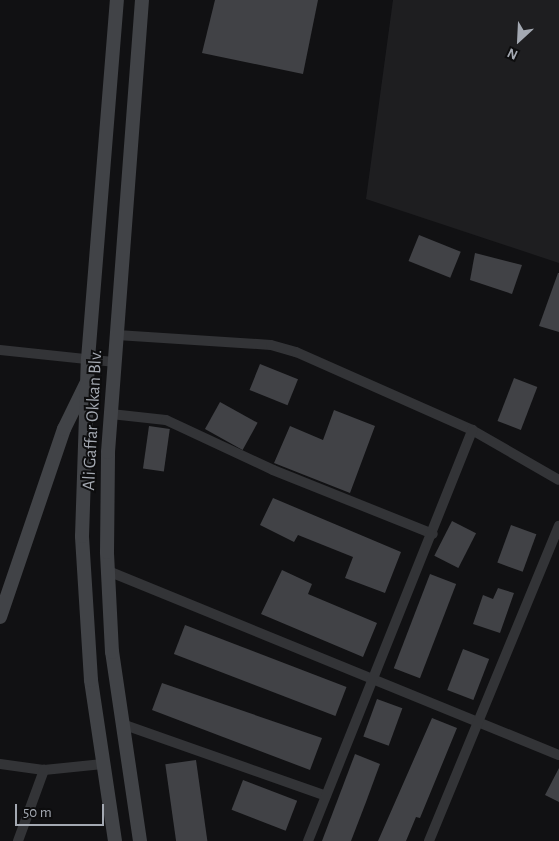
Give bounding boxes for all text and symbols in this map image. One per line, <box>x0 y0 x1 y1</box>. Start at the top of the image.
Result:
north arrow <box>494 15 544 65</box>
text: N <box>505 45 520 62</box>
street label: Ali Gaffar Okkan Blv. <box>79 349 107 491</box>
scale bar <box>18 794 106 826</box>
text: 50 m <box>23 805 52 820</box>

